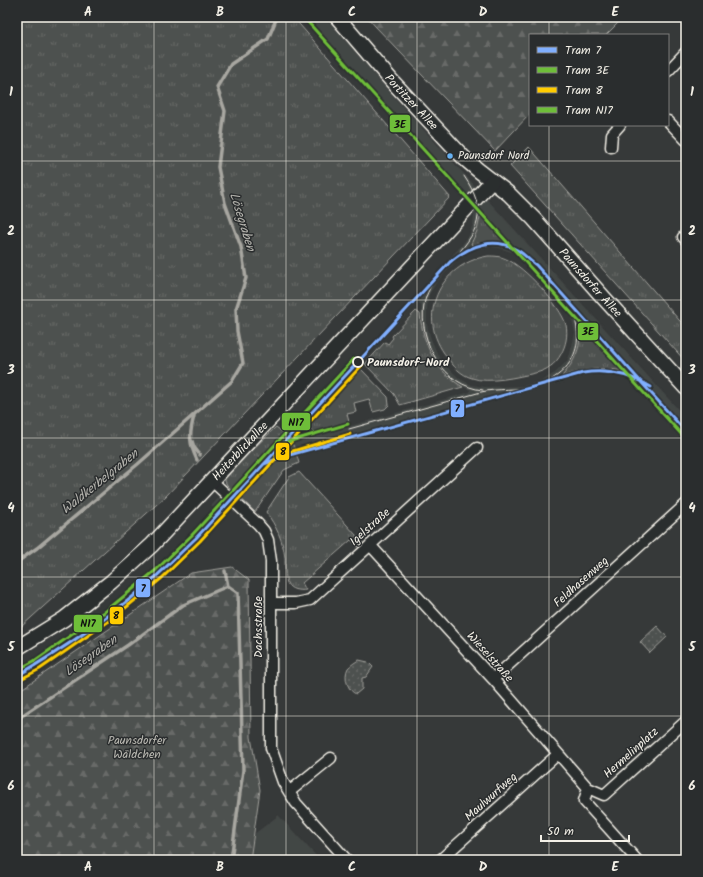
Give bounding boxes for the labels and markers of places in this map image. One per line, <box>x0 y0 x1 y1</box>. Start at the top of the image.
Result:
place label: Paunsdorf Nord <box>458 147 530 165</box>
marker: Paunsdorf Nord <box>445 151 455 161</box>
place label: Paunsdorf-Nord <box>367 353 450 372</box>
marker: Paunsdorf-Nord <box>352 356 364 368</box>

